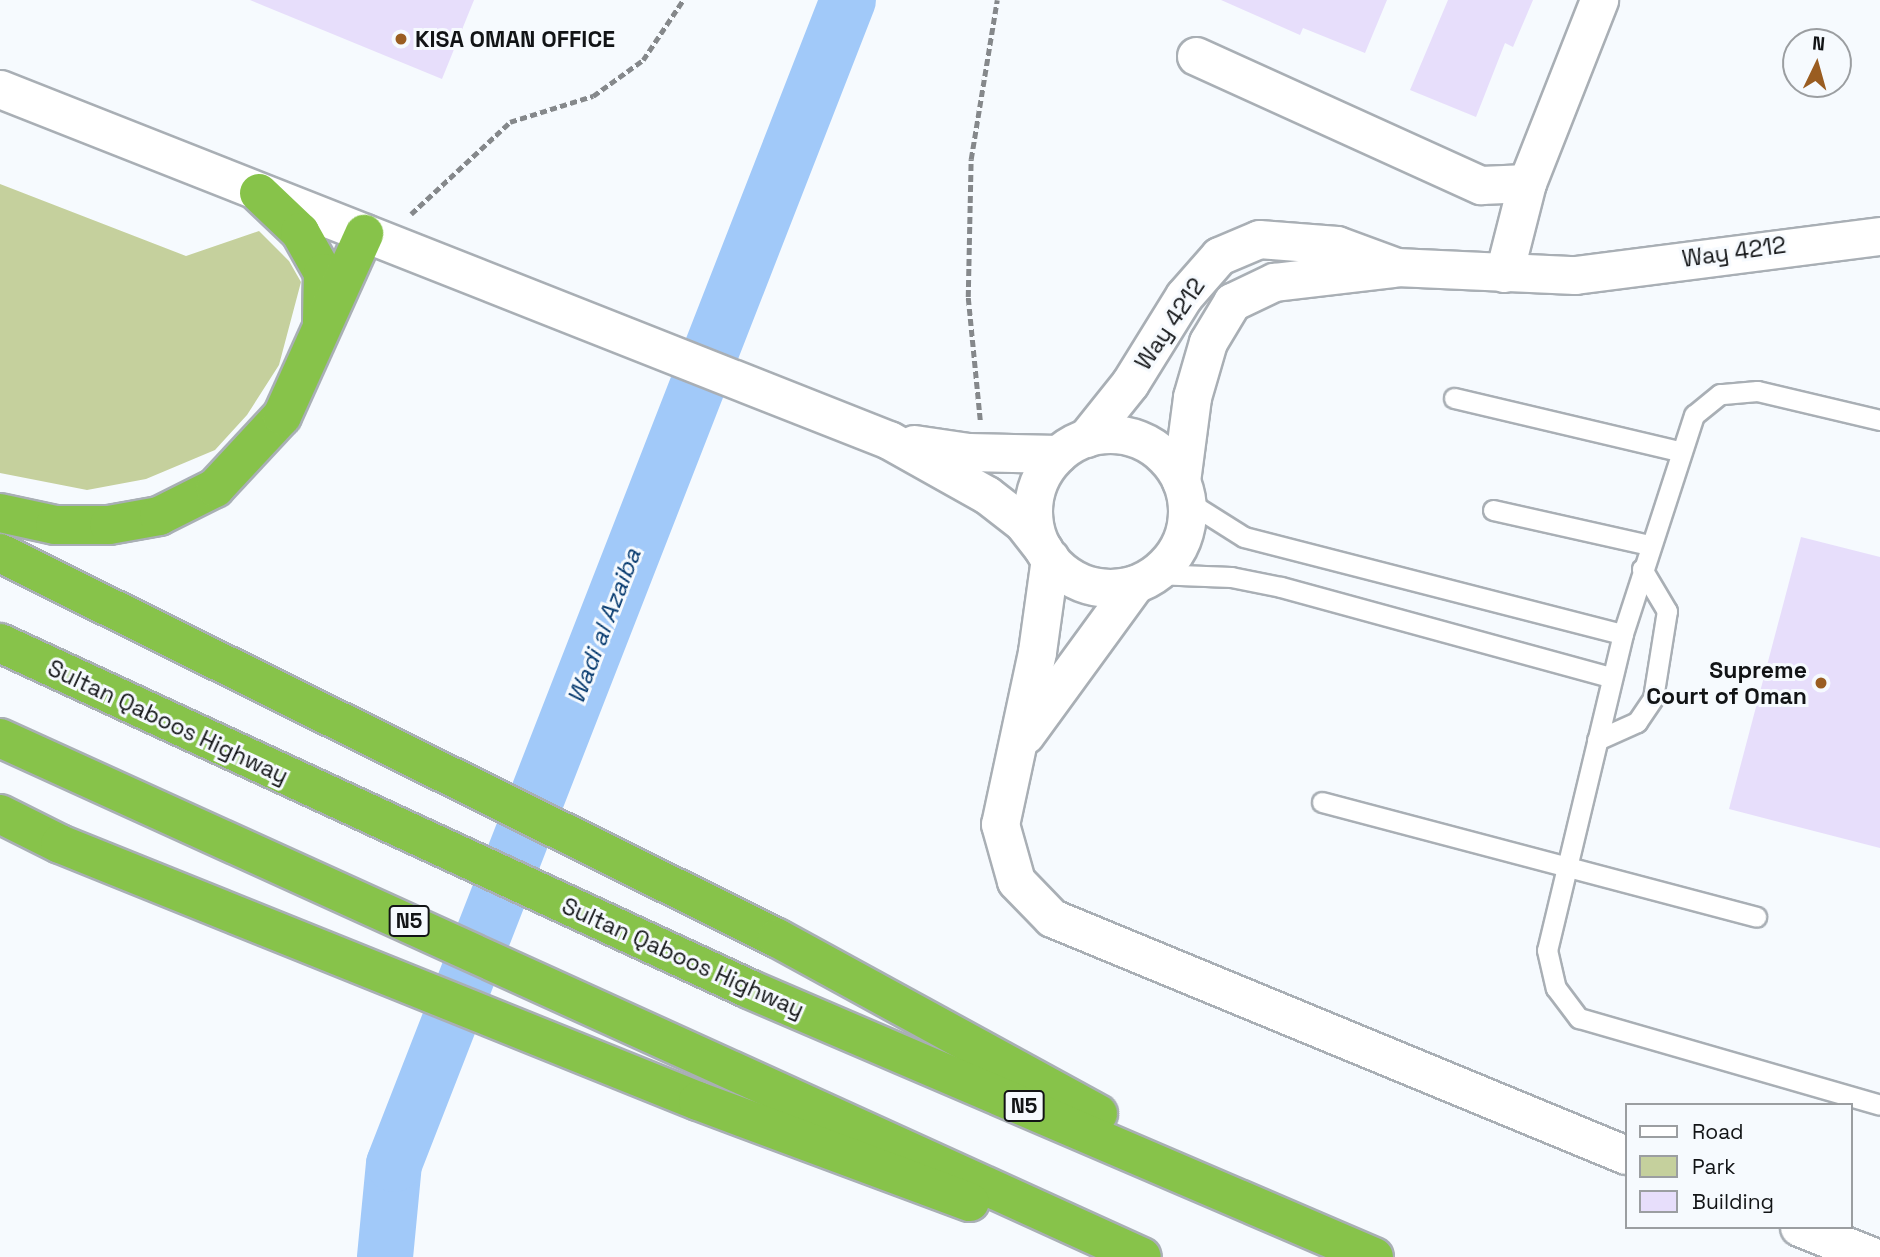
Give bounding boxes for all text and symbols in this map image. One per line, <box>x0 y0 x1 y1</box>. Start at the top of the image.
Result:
place label: KISA OMAN OFFICE <box>415 25 615 53</box>
north arrow <box>1782 28 1852 98</box>
marker: KISA OMAN OFFICE <box>393 31 409 47</box>
text: N <box>1811 31 1826 57</box>
street label: Way 4212 <box>1680 231 1788 273</box>
street label: Way 4212 <box>1129 273 1211 375</box>
water label: Wadi al Azaiba <box>561 544 647 708</box>
street label: Sultan Qaboos Highway <box>43 654 293 790</box>
place label: Supreme Court of Oman <box>1646 656 1807 710</box>
marker: Supreme Court of Oman <box>1813 675 1829 691</box>
street label: Sultan Qaboos Highway <box>558 892 808 1024</box>
road number: N5 <box>388 904 430 939</box>
road number: N5 <box>1003 1088 1045 1124</box>
legend <box>1624 1103 1852 1229</box>
text: Road <box>1692 1118 1744 1145</box>
text: Park <box>1692 1153 1736 1180</box>
text: Building <box>1692 1188 1774 1215</box>

